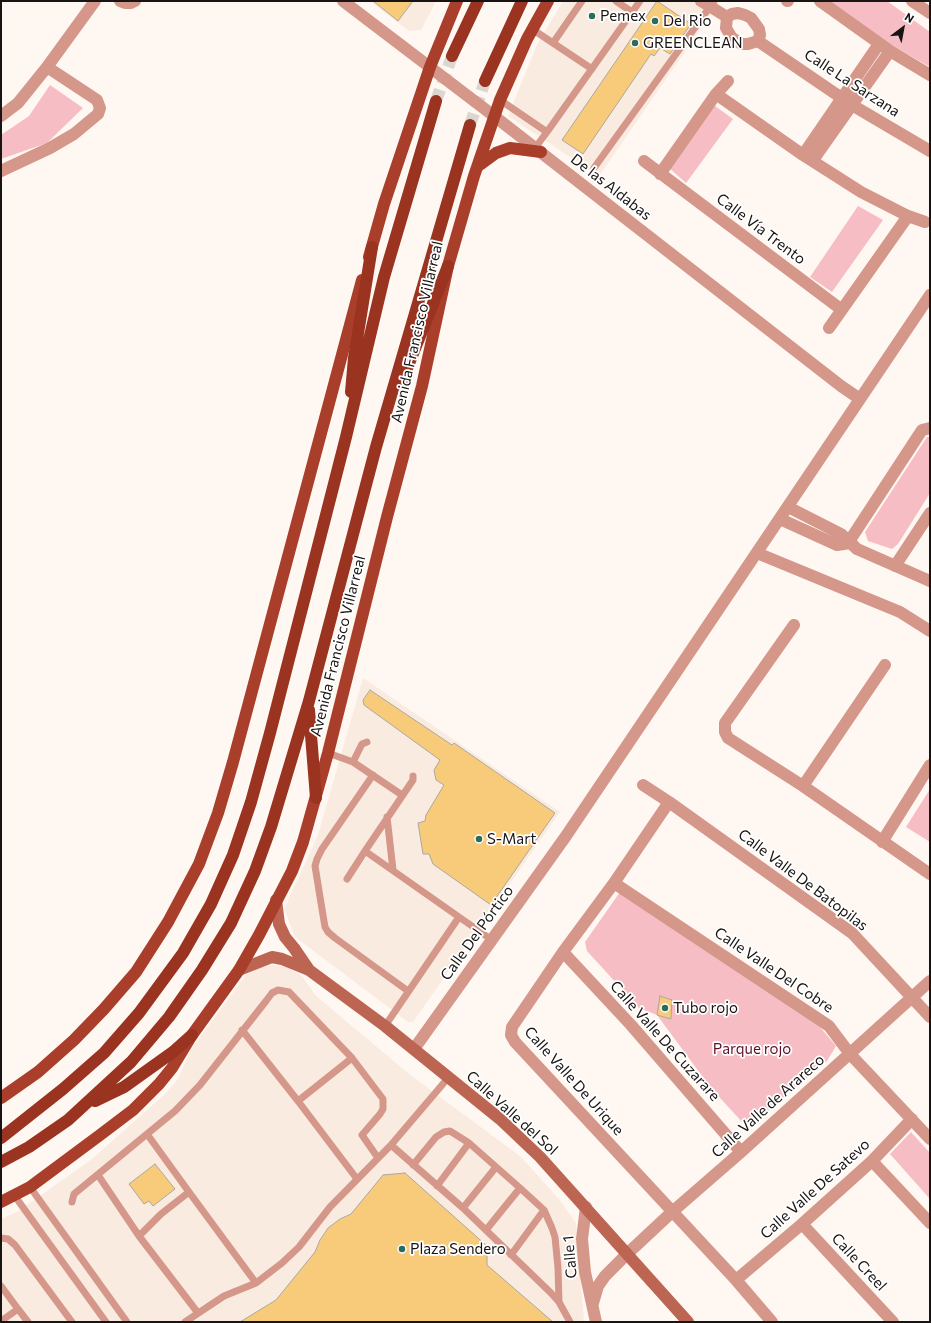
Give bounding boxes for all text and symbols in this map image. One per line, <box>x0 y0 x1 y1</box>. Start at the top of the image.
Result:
place label: Pemex <box>600 7 646 25</box>
north arrow <box>883 8 923 48</box>
text: N <box>903 10 917 25</box>
marker: Pemex <box>587 11 597 21</box>
place label: Del Rio <box>663 12 712 30</box>
marker: Del Rio <box>650 16 660 26</box>
place label: GREENCLEAN <box>643 34 743 52</box>
marker: GREENCLEAN <box>630 38 640 48</box>
street label: Calle La Sarzana <box>801 45 903 121</box>
street label: De las Aldabas <box>567 150 655 224</box>
street label: Calle Vía Trento <box>713 190 809 268</box>
street label: Avenida Francisco Villarreal <box>387 239 447 425</box>
street label: Avenida Francisco Villarreal <box>307 554 369 738</box>
street label: Calle Valle De Batopilas <box>735 825 871 935</box>
place label: S-Mart <box>487 830 536 848</box>
marker: S-Mart <box>474 834 484 844</box>
street label: Calle Del Pórtico <box>437 882 517 984</box>
street label: Calle Valle Del Cobre <box>711 923 837 1017</box>
street label: Calle Valle De Cuzarare <box>606 977 724 1105</box>
place label: Tubo rojo <box>673 999 738 1017</box>
marker: Tubo rojo <box>660 1003 670 1013</box>
street label: Calle Valle De Urique <box>520 1023 628 1139</box>
park label: Parque rojo <box>713 1040 791 1058</box>
street label: Calle Valle de Arareco <box>708 1051 828 1161</box>
street label: Calle Valle del Sol <box>462 1067 562 1159</box>
street label: Calle Valle De Satevo <box>757 1135 873 1243</box>
street label: Calle Creel <box>828 1229 890 1295</box>
street label: Calle 1 <box>559 1235 581 1279</box>
place label: Plaza Sendero <box>410 1240 506 1258</box>
marker: Plaza Sendero <box>397 1244 407 1254</box>

